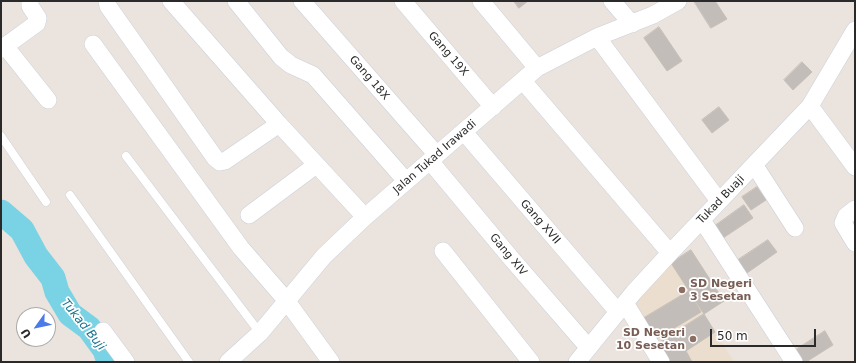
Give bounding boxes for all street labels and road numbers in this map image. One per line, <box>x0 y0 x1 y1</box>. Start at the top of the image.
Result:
street label: Gang 19X <box>425 29 471 79</box>
street label: Gang 18X <box>346 53 392 103</box>
street label: Jalan Tukad Irawadi <box>391 117 479 197</box>
street label: Tukad Buaji <box>694 173 748 227</box>
street label: Gang XVII <box>517 197 563 247</box>
street label: Gang XIV <box>487 231 529 279</box>

